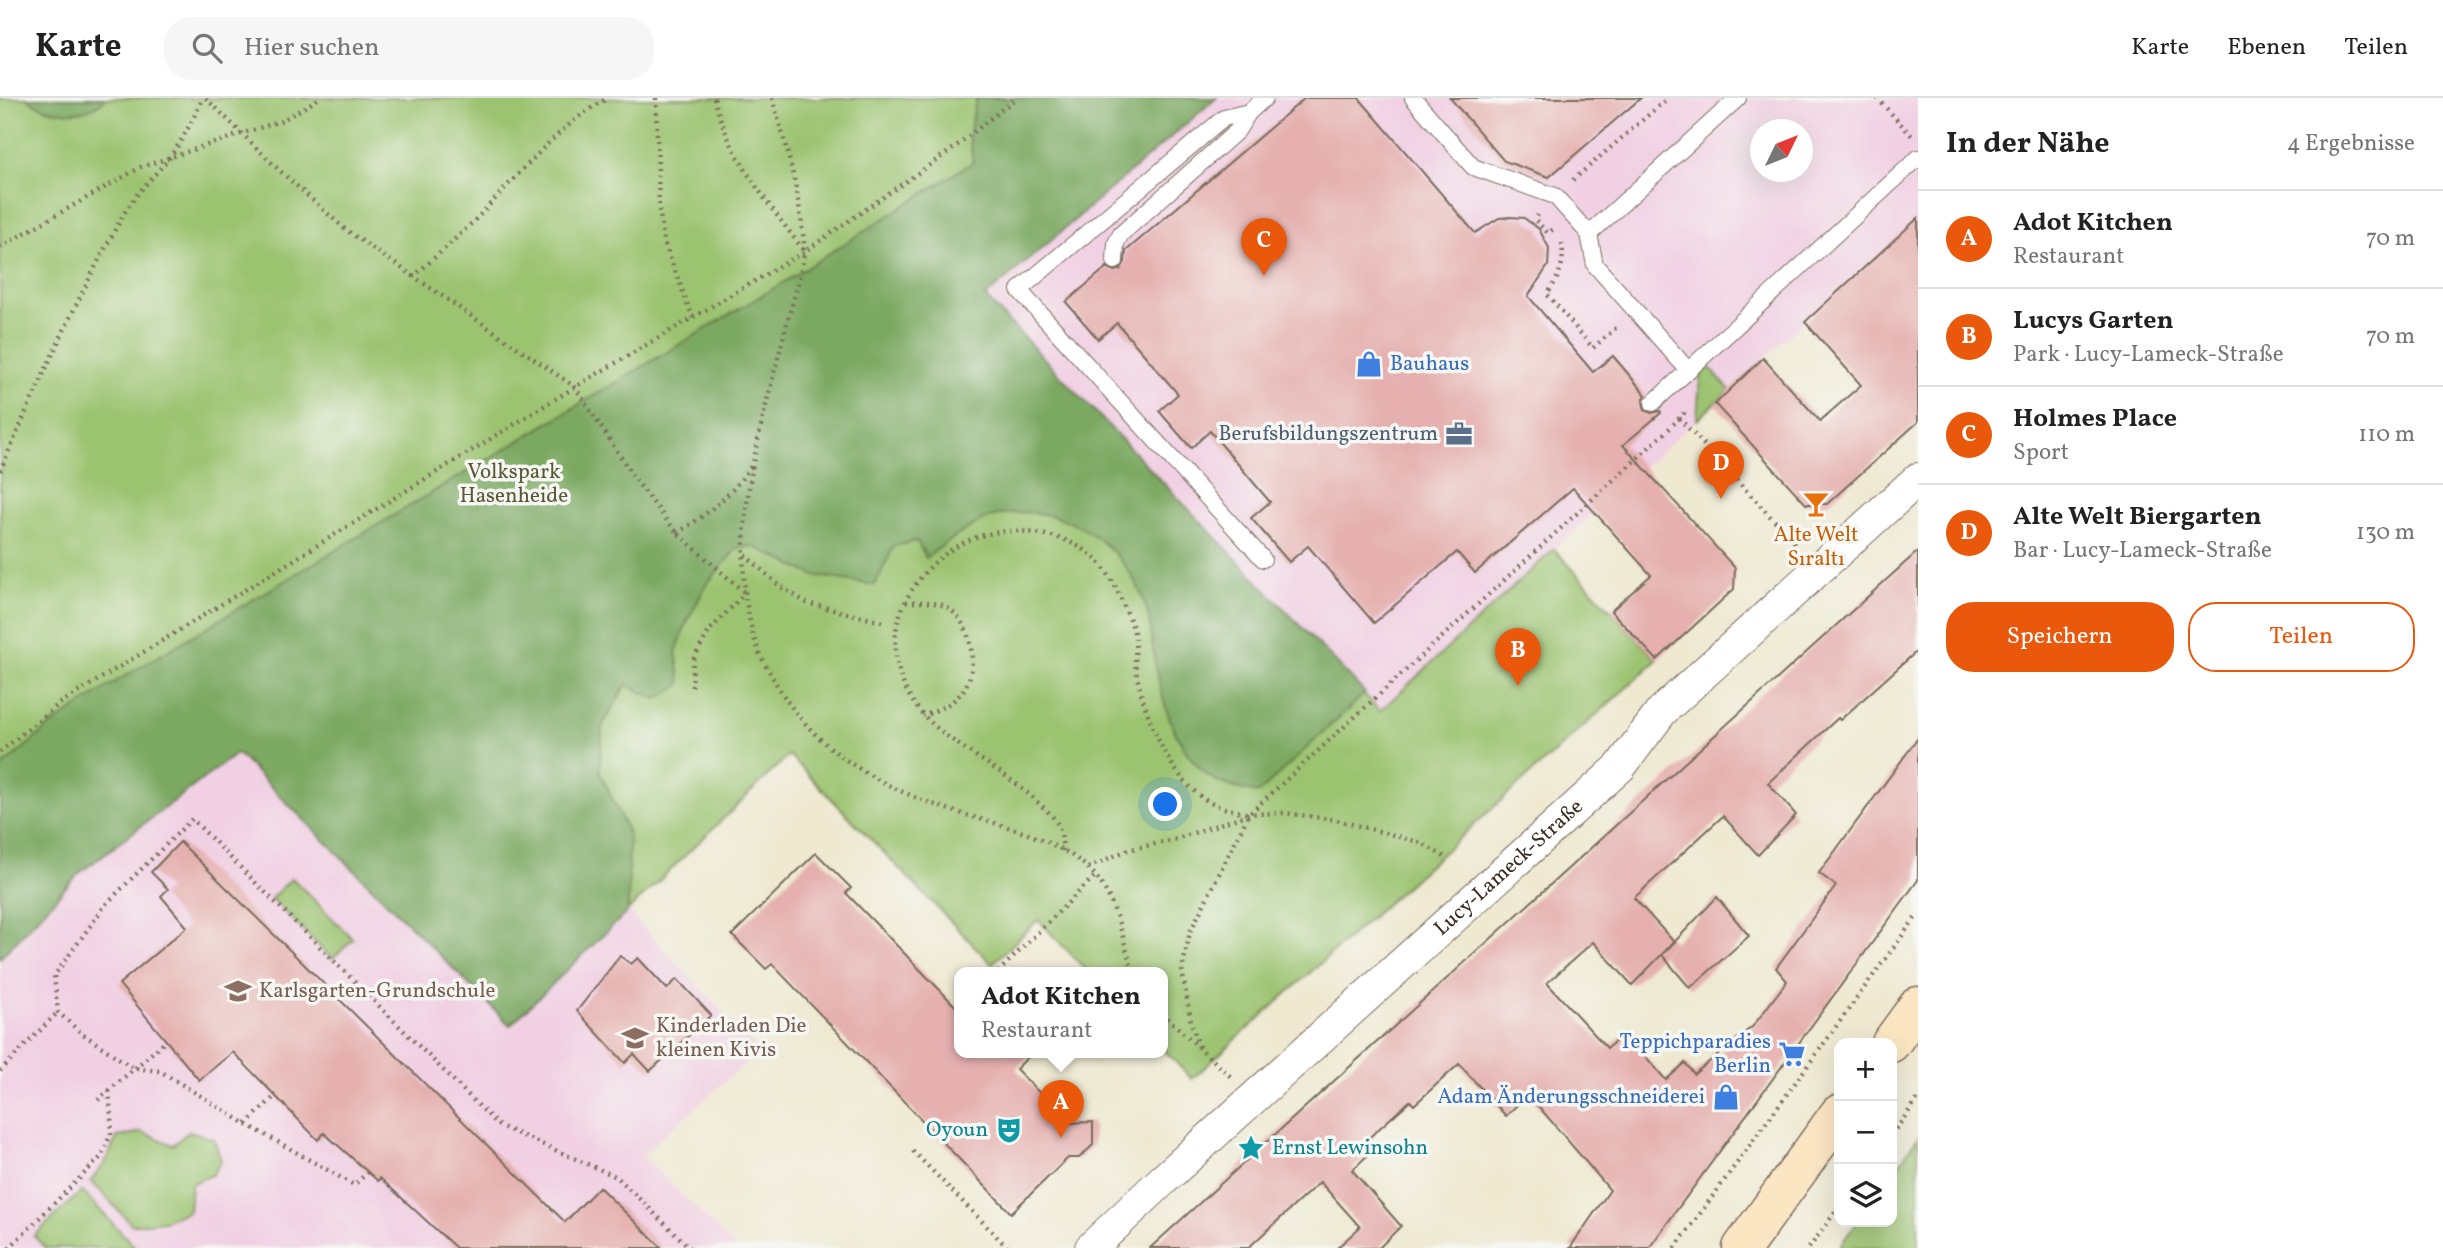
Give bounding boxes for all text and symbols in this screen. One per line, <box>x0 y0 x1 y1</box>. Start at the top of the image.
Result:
search box <box>164 17 654 80</box>
text: Karte <box>35 25 122 71</box>
icon: search <box>188 29 226 67</box>
text: Hier suchen <box>244 30 380 66</box>
text: Karte <box>2131 31 2189 65</box>
text: Ebenen <box>2227 31 2306 65</box>
text: Teilen <box>2344 31 2408 65</box>
north arrow <box>1750 119 1813 182</box>
text: In der Nähe <box>1946 123 2110 165</box>
text: 4 Ergebnisse <box>2287 128 2415 160</box>
text: Adot Kitchen <box>2013 205 2173 241</box>
pin: C <box>1241 218 1287 276</box>
text: A <box>1961 223 1977 255</box>
text: 70 m <box>2366 223 2415 255</box>
text: Restaurant <box>2013 241 2124 273</box>
text: Lucys Garten <box>2013 303 2174 339</box>
text: B <box>1961 321 1977 353</box>
text: 70 m <box>2366 321 2415 353</box>
text: Park · Lucy-Lameck-Straße <box>2013 339 2284 371</box>
shop icon: Bauhaus <box>1354 349 1384 379</box>
place label: Bauhaus <box>1390 350 1469 379</box>
text: Holmes Place <box>2013 401 2177 437</box>
office icon: Berufsbildungszentrum <box>1444 419 1474 449</box>
text: C <box>1962 419 1976 451</box>
text: 110 m <box>2358 419 2415 451</box>
place label: Berufsbildungszentrum <box>1219 420 1438 449</box>
text: Sport <box>2013 437 2069 469</box>
pin: D <box>1698 441 1744 499</box>
park label: Volkspark Hasenheide <box>460 458 568 511</box>
bar icon: Alte Welt Sıraltı <box>1801 489 1831 519</box>
text: Alte Welt Biergarten <box>2013 499 2262 535</box>
text: D <box>1961 517 1977 549</box>
text: 130 m <box>2356 517 2415 549</box>
place label: Alte Welt Sıraltı <box>1774 521 1858 574</box>
text: Bar · Lucy-Lameck-Straße <box>2013 535 2272 567</box>
button: Speichern <box>1946 602 2174 672</box>
button: Teilen <box>2188 602 2415 672</box>
pin: B <box>1495 628 1541 686</box>
your location <box>1148 787 1182 821</box>
street label: Lucy-Lameck-Straße <box>1428 792 1590 943</box>
popup <box>954 967 1168 1058</box>
school or university icon: Karlsgarten-Grundschule <box>223 976 253 1006</box>
place label: Karlsgarten-Grundschule <box>259 977 495 1006</box>
text: Adot Kitchen <box>981 979 1141 1015</box>
place label: Kinderladen Die kleinen Kivis <box>656 1012 807 1065</box>
text: Restaurant <box>981 1015 1092 1047</box>
school or university icon: Kinderladen Die kleinen Kivis <box>620 1023 650 1053</box>
place label: Teppichparadies Berlin <box>1620 1028 1771 1081</box>
map controls <box>1834 1038 1897 1227</box>
button: + <box>1834 1038 1897 1101</box>
supermarket icon: Teppichparadies Berlin <box>1777 1039 1807 1069</box>
pin: A <box>1038 1080 1084 1138</box>
shop icon: Adam Änderungsschneiderei <box>1711 1082 1741 1112</box>
place label: Adam Änderungsschneiderei <box>1437 1083 1705 1112</box>
button: − <box>1834 1101 1897 1164</box>
theatre icon: Oyoun <box>994 1115 1024 1145</box>
place label: Oyoun <box>926 1116 988 1145</box>
place icon: Ernst Lewinsohn <box>1236 1133 1266 1163</box>
place label: Ernst Lewinsohn <box>1272 1134 1428 1163</box>
button: layers <box>1834 1164 1897 1227</box>

